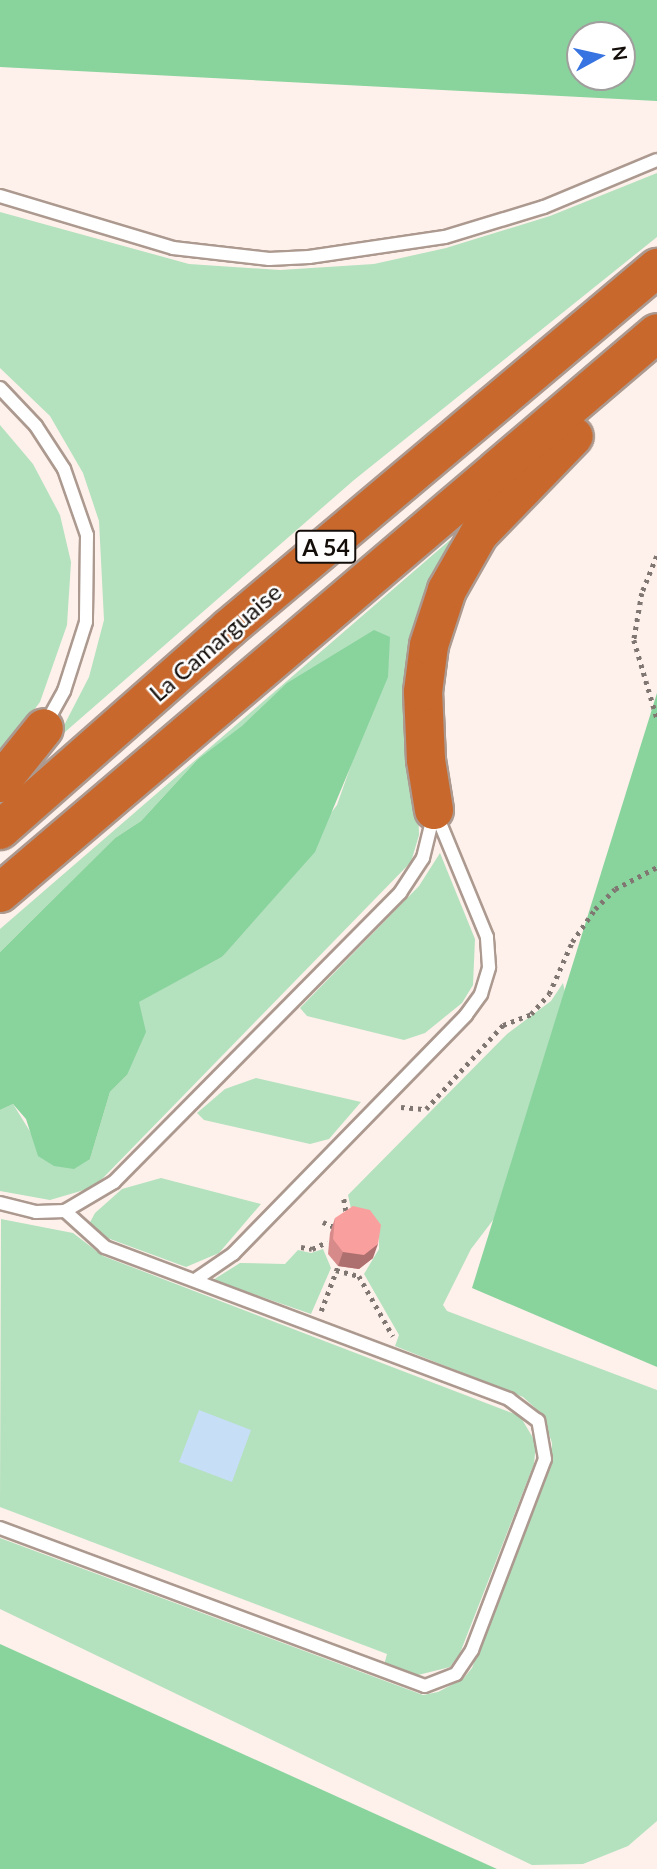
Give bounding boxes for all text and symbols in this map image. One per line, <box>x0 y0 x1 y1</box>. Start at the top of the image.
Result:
north arrow <box>566 21 636 91</box>
text: N <box>608 44 633 62</box>
road number: A 54 <box>294 527 358 566</box>
street label: La Camarguaise <box>143 577 287 707</box>

